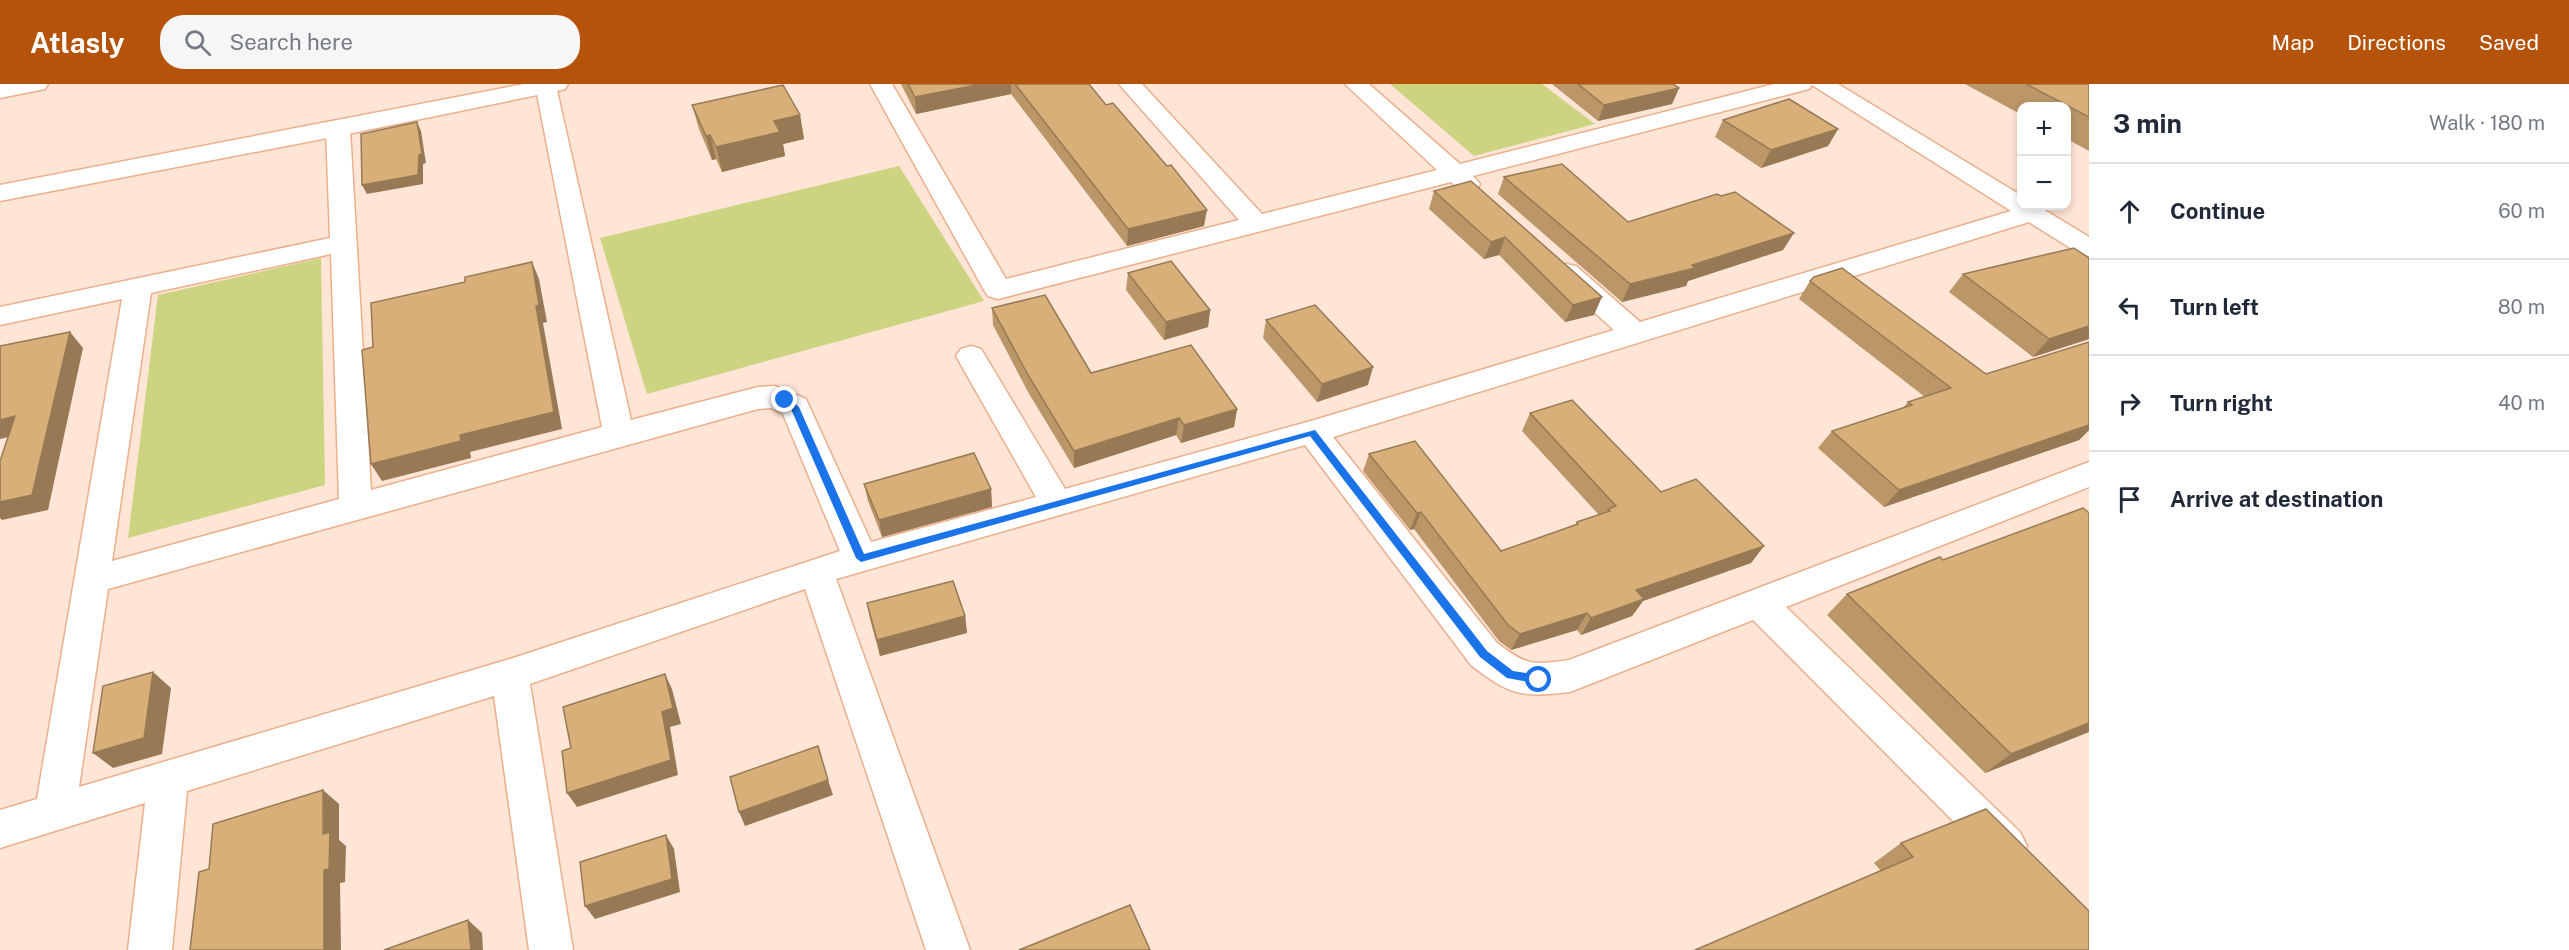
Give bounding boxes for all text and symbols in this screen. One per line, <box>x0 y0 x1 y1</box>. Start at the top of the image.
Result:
search box <box>160 15 580 69</box>
text: Atlasly <box>30 26 124 59</box>
icon: search <box>181 26 214 59</box>
text: Search here <box>229 29 353 55</box>
text: Map <box>2272 30 2314 55</box>
text: Directions <box>2347 30 2446 55</box>
text: Saved <box>2479 30 2539 55</box>
map controls <box>2017 102 2071 210</box>
button: + <box>2017 102 2071 156</box>
text: 3 min <box>2113 108 2182 139</box>
text: Walk · 180 m <box>2429 111 2545 135</box>
button: − <box>2017 156 2071 210</box>
icon: ahead <box>2113 195 2146 228</box>
text: Continue <box>2170 198 2265 224</box>
text: 60 m <box>2498 199 2545 223</box>
icon: left <box>2113 291 2146 324</box>
text: Turn left <box>2170 294 2259 320</box>
text: 80 m <box>2498 295 2545 319</box>
route end <box>771 386 797 412</box>
icon: right <box>2113 387 2146 420</box>
text: Turn right <box>2170 390 2273 416</box>
text: 40 m <box>2498 391 2545 415</box>
icon: arrive <box>2113 483 2146 516</box>
text: Arrive at destination <box>2170 486 2383 512</box>
route start <box>1525 666 1551 692</box>

